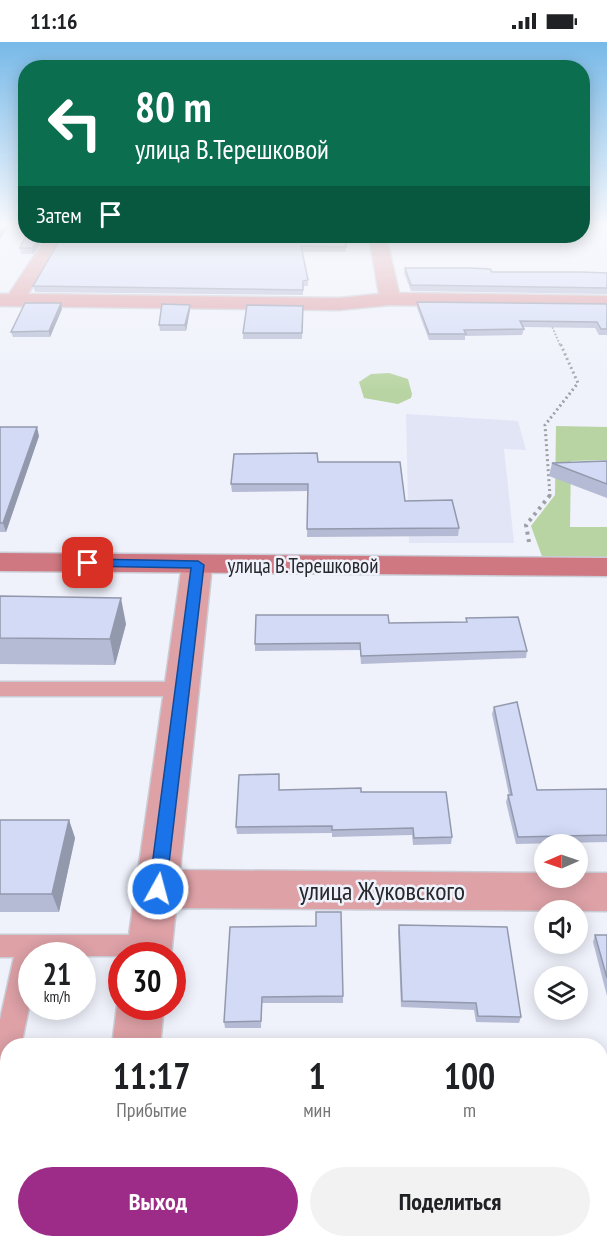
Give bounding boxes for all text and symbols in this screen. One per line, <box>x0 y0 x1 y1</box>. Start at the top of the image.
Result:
text: 11:16 <box>30 7 78 35</box>
text: 80 m <box>135 79 212 134</box>
icon: left <box>36 84 114 162</box>
text: улица В.Терешковой <box>135 132 329 166</box>
icon: arrive <box>94 198 127 231</box>
text: Затем <box>36 201 82 229</box>
pin <box>62 537 113 588</box>
icon: arrive <box>71 546 104 579</box>
street label: улица В.Терешковой <box>228 552 378 579</box>
north arrow <box>534 834 588 888</box>
map controls <box>534 834 588 1020</box>
position arrow <box>126 857 190 921</box>
street label: улица Жуковского <box>299 874 465 907</box>
button: sound <box>534 900 588 954</box>
speed limit sign: 30 <box>108 942 186 1020</box>
text: 21 <box>43 954 71 993</box>
button: layers <box>534 966 588 1020</box>
text: km/h <box>44 987 70 1006</box>
text: 11:17 <box>113 1052 191 1099</box>
text: 1 <box>309 1052 326 1099</box>
text: 100 <box>444 1052 495 1099</box>
text: Прибытие <box>116 1097 187 1123</box>
text: мин <box>303 1097 331 1123</box>
text: m <box>463 1097 476 1123</box>
button: Выход <box>18 1167 298 1236</box>
button: Поделиться <box>310 1167 590 1236</box>

